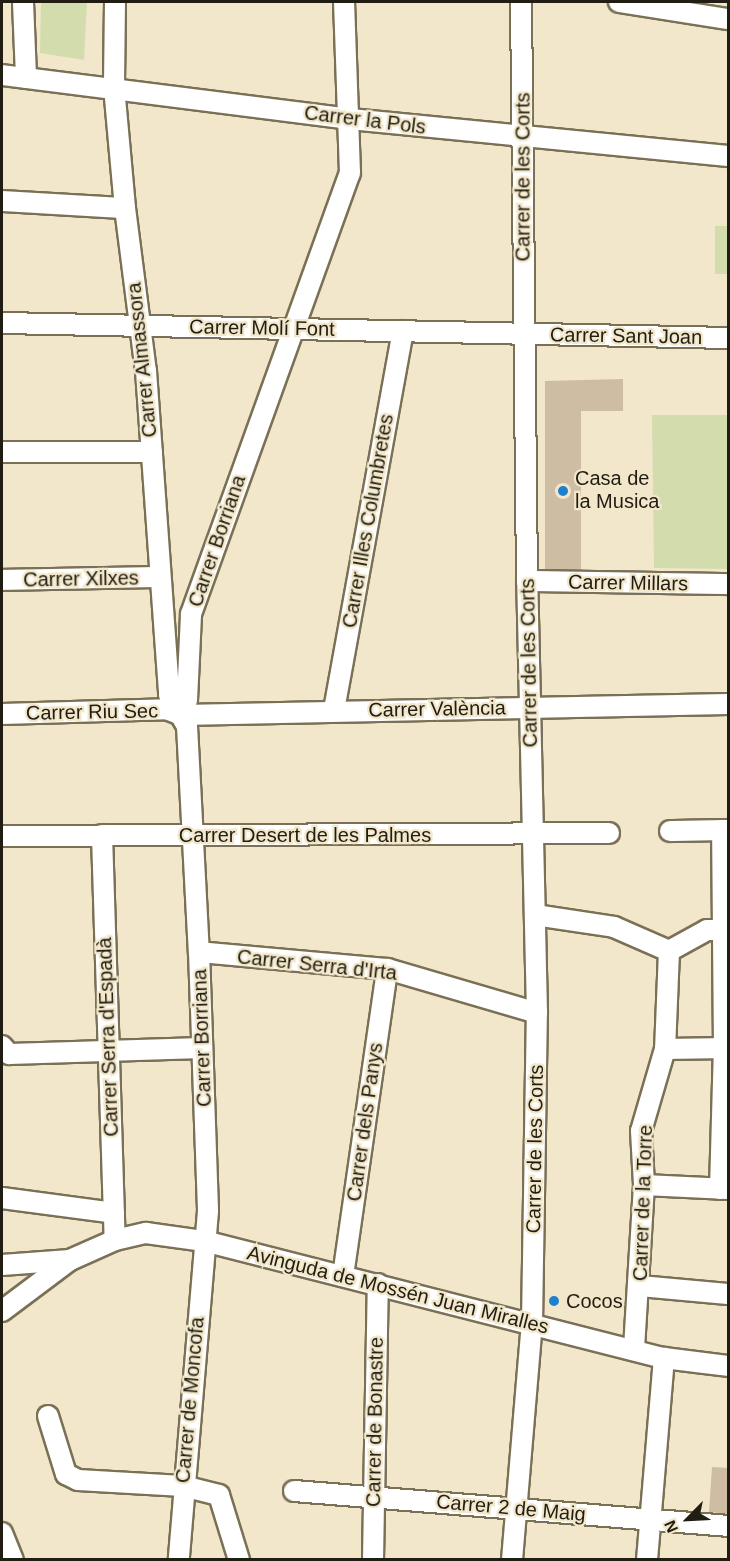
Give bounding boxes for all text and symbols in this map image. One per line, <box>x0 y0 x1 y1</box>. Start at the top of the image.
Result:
street label: Carrer de les Corts <box>511 93 535 261</box>
street label: Carrer la Pols <box>303 101 427 139</box>
street label: Carrer Almassora <box>122 281 162 439</box>
street label: Carrer Molí Font <box>189 315 335 341</box>
street label: Carrer Sant Joan <box>550 323 702 349</box>
street label: Carrer Illes Columbretes <box>337 412 399 630</box>
place label: Casa de la Musica <box>575 467 659 514</box>
street label: Carrer Borriana <box>183 472 251 610</box>
marker: Casa de la Musica <box>556 484 570 498</box>
street label: Carrer Xilxes <box>23 566 139 592</box>
street label: Carrer Millars <box>568 570 688 596</box>
street label: Carrer de les Corts <box>516 578 542 748</box>
street label: Carrer València <box>368 696 506 722</box>
street label: Carrer Riu Sec <box>26 699 158 725</box>
street label: Carrer Desert de les Palmes <box>179 823 431 847</box>
street label: Carrer Serra d'Espadà <box>93 937 123 1137</box>
street label: Carrer Serra d'Irta <box>236 945 398 985</box>
street label: Carrer Borriana <box>188 969 216 1107</box>
street label: Carrer dels Panys <box>342 1041 388 1203</box>
street label: Carrer de les Corts <box>522 1064 548 1234</box>
street label: Carrer de la Torre <box>628 1124 658 1282</box>
street label: Avinguda de Mossén Juan Miralles <box>245 1241 551 1339</box>
place label: Cocos <box>566 1289 623 1313</box>
marker: Cocos <box>547 1294 561 1308</box>
street label: Carrer de Moncofa <box>171 1316 209 1484</box>
street label: Carrer de Bonastre <box>362 1337 388 1507</box>
north arrow <box>658 1489 718 1549</box>
street label: Carrer 2 de Maig <box>435 1490 587 1526</box>
text: N <box>661 1518 681 1535</box>

